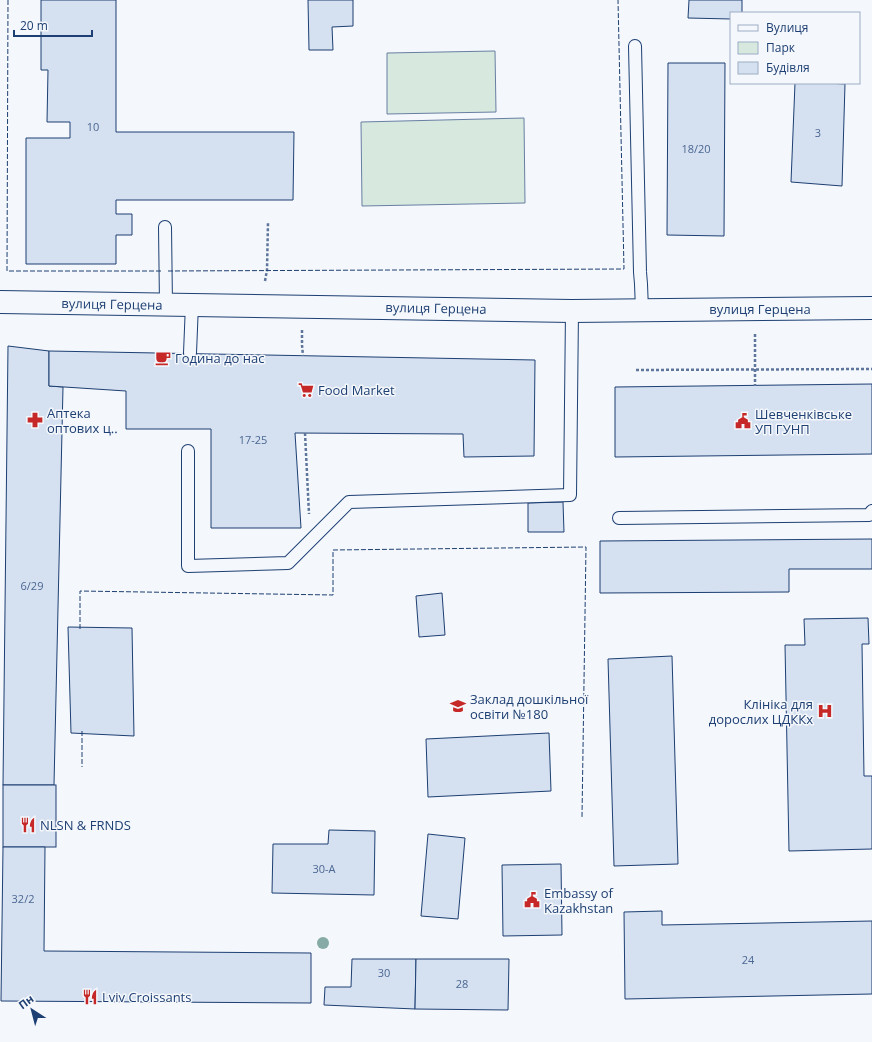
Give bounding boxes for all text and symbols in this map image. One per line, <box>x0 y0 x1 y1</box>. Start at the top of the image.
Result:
scale bar <box>14 12 92 38</box>
legend <box>730 12 860 84</box>
text: 20 m <box>20 17 48 34</box>
text: Вулиця <box>766 19 808 36</box>
text: Парк <box>766 39 796 56</box>
text: Будівля <box>766 59 810 76</box>
house number: 10 <box>87 119 99 134</box>
house number: 3 <box>815 125 821 140</box>
house number: 18/20 <box>681 141 711 156</box>
street label: вулиця Герцена <box>61 294 163 314</box>
street label: вулиця Герцена <box>385 298 487 318</box>
street label: вулиця Герцена <box>709 300 811 318</box>
cafe icon: Година до нас <box>154 349 172 367</box>
place label: Година до нас <box>175 349 265 367</box>
supermarket icon: Food Market <box>297 381 315 399</box>
place label: Food Market <box>318 381 395 399</box>
place label: Аптека оптових ц‥ <box>47 404 118 437</box>
place label: Шевченківське УП ГУНП <box>755 405 852 438</box>
pharmacy icon: Аптека оптових ц‥ <box>26 411 44 429</box>
public building icon: Шевченківське УП ГУНП <box>734 412 752 430</box>
house number: 17-25 <box>239 432 267 447</box>
house number: 6/29 <box>21 578 43 593</box>
place label: Заклад дошкільної освіти №180 <box>470 690 589 723</box>
place label: Клініка для дорослих ЦДККх <box>709 695 813 728</box>
school or university icon: Заклад дошкільної освіти №180 <box>449 697 467 715</box>
hospital icon: Клініка для дорослих ЦДККх <box>816 702 834 720</box>
restaurant icon: NLSN & FRNDS <box>19 816 37 834</box>
place label: NLSN & FRNDS <box>40 816 131 834</box>
house number: 30-А <box>312 861 336 876</box>
place label: Embassy of Kazakhstan <box>544 884 614 917</box>
house number: 32/2 <box>12 891 34 906</box>
public building icon: Embassy of Kazakhstan <box>523 891 541 909</box>
house number: 24 <box>742 952 755 967</box>
house number: 30 <box>378 965 390 980</box>
house number: 28 <box>456 976 468 991</box>
restaurant icon: Lviv Croissants <box>81 988 99 1006</box>
place label: Lviv Croissants <box>102 988 191 1006</box>
north arrow <box>12 990 52 1030</box>
text: Пн <box>15 991 37 1012</box>

